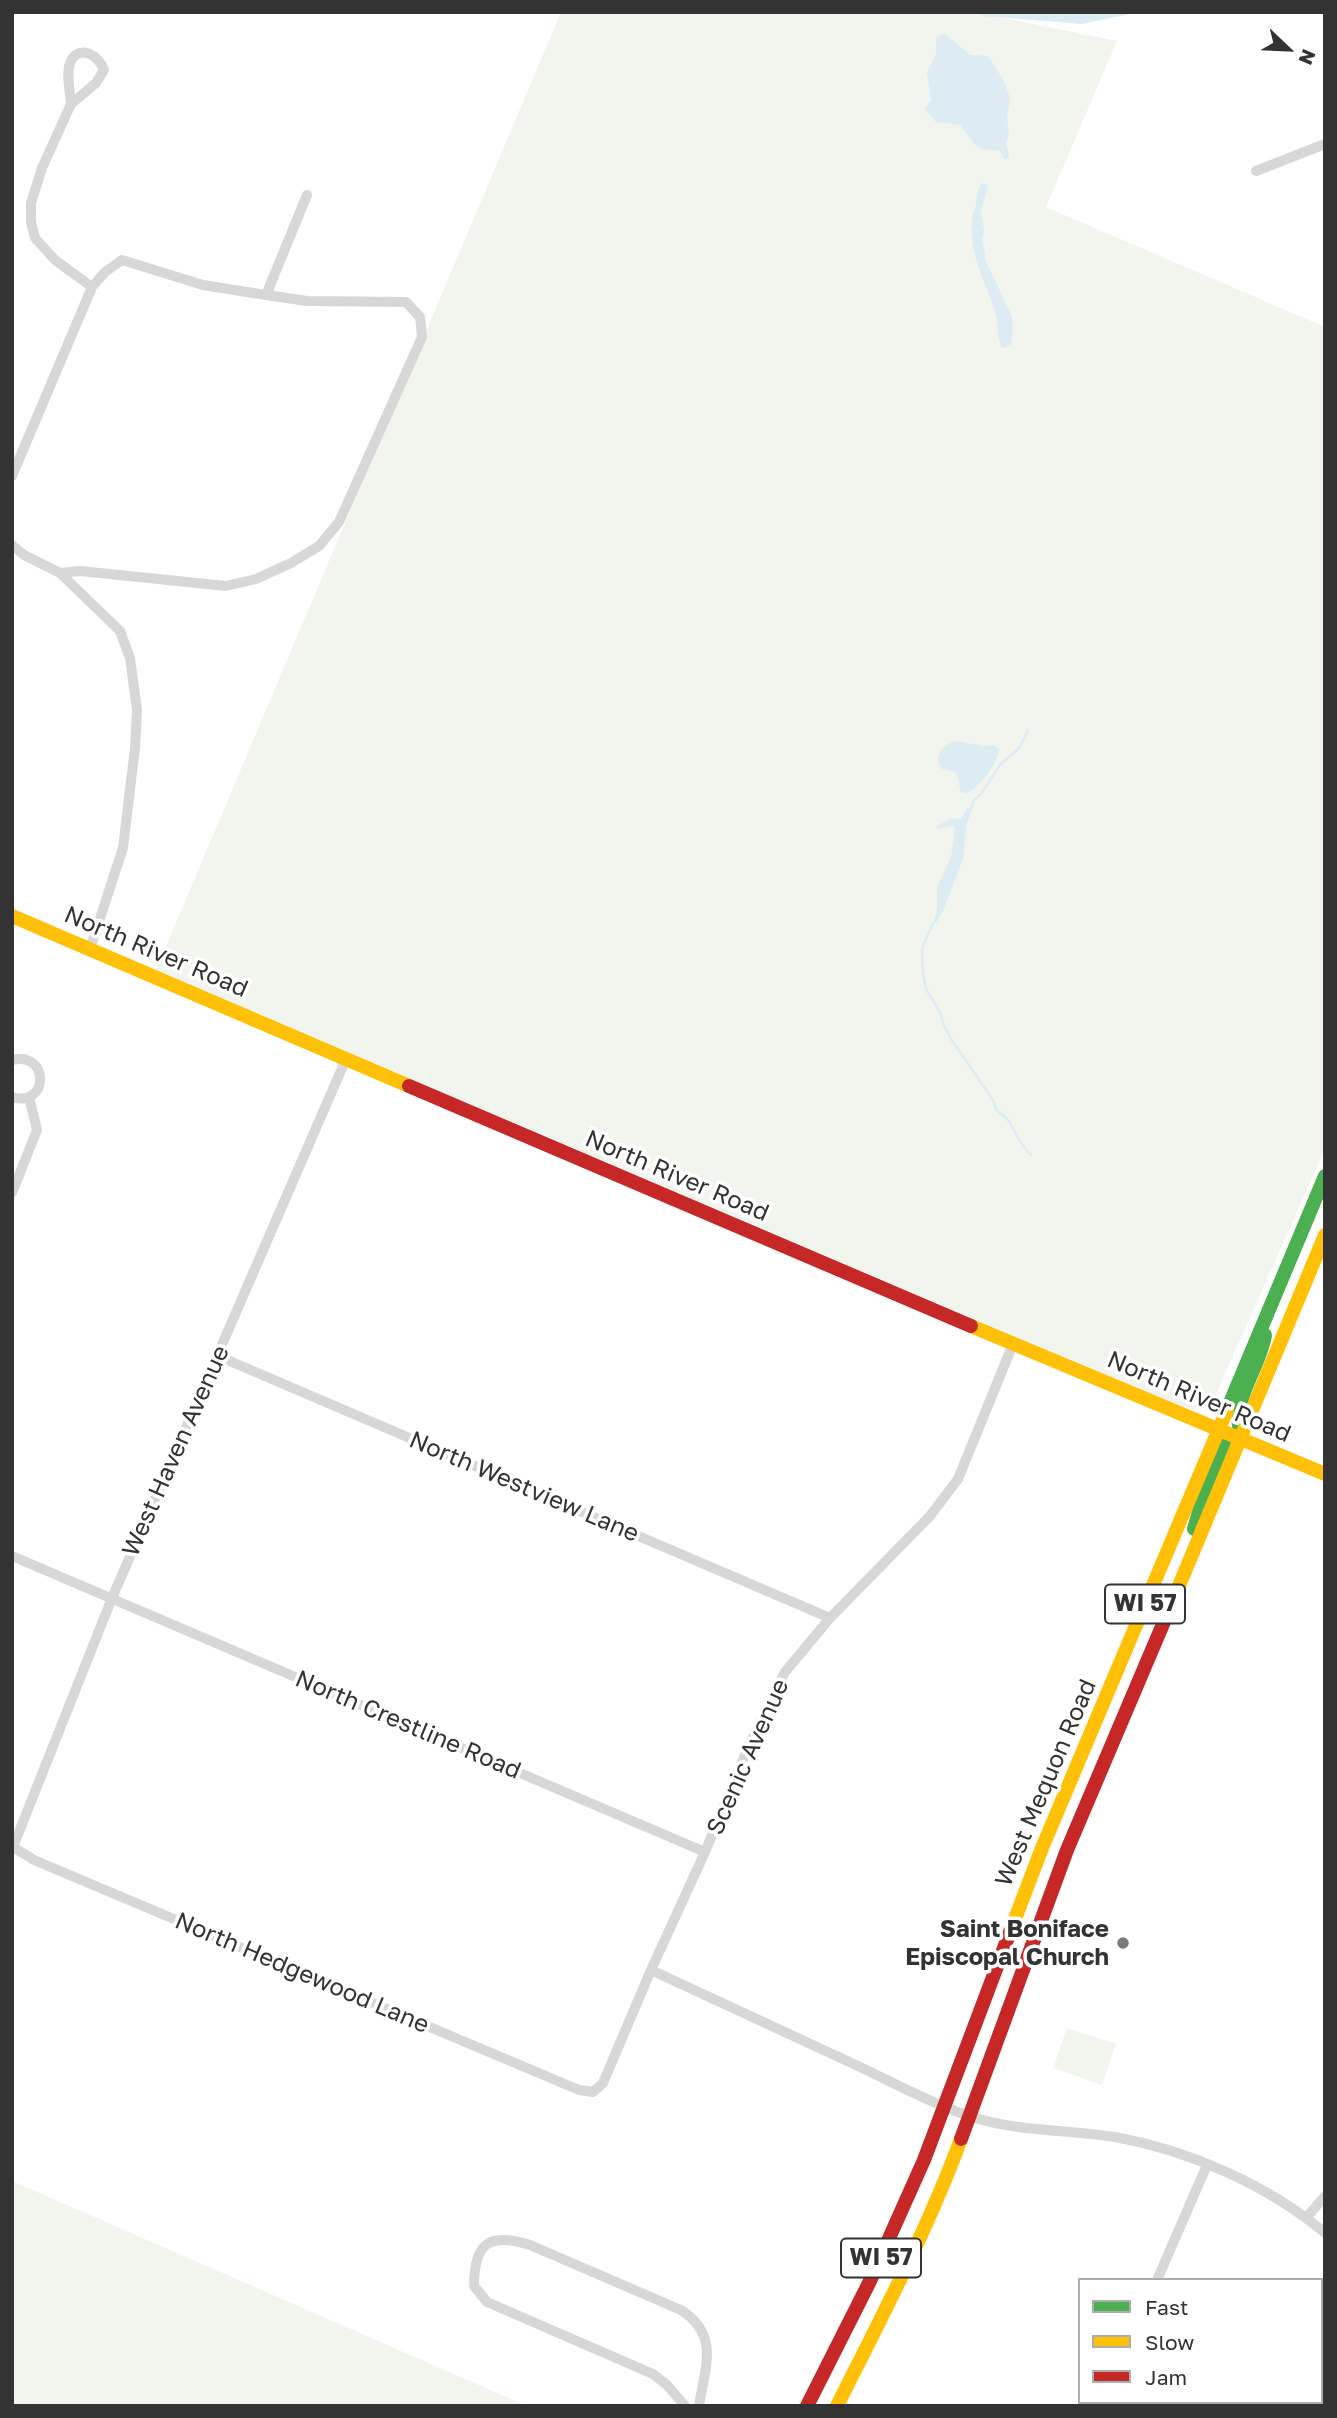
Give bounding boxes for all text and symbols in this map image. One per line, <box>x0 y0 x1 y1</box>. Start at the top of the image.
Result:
north arrow <box>1253 14 1323 84</box>
text: N <box>1294 46 1321 69</box>
street label: North River Road <box>60 900 252 1004</box>
street label: North River Road <box>581 1124 773 1228</box>
street label: West Haven Avenue <box>116 1341 236 1561</box>
street label: North River Road <box>1103 1345 1295 1449</box>
street label: North Westview Lane <box>405 1426 643 1548</box>
road number: WI 57 <box>1105 1584 1185 1624</box>
street label: North Crestline Road <box>291 1664 525 1786</box>
street label: Scenic Avenue <box>701 1675 795 1839</box>
street label: West Mequon Road <box>989 1675 1103 1891</box>
street label: North Hedgewood Lane <box>171 1906 433 2040</box>
place label: Saint Boniface Episcopal Church <box>905 1915 1109 1971</box>
marker: Saint Boniface Episcopal Church <box>1115 1935 1131 1951</box>
road number: WI 57 <box>841 2238 921 2278</box>
legend <box>1078 2278 1323 2404</box>
text: Fast <box>1145 2294 1188 2320</box>
text: Slow <box>1145 2329 1194 2355</box>
text: Jam <box>1145 2364 1187 2390</box>

